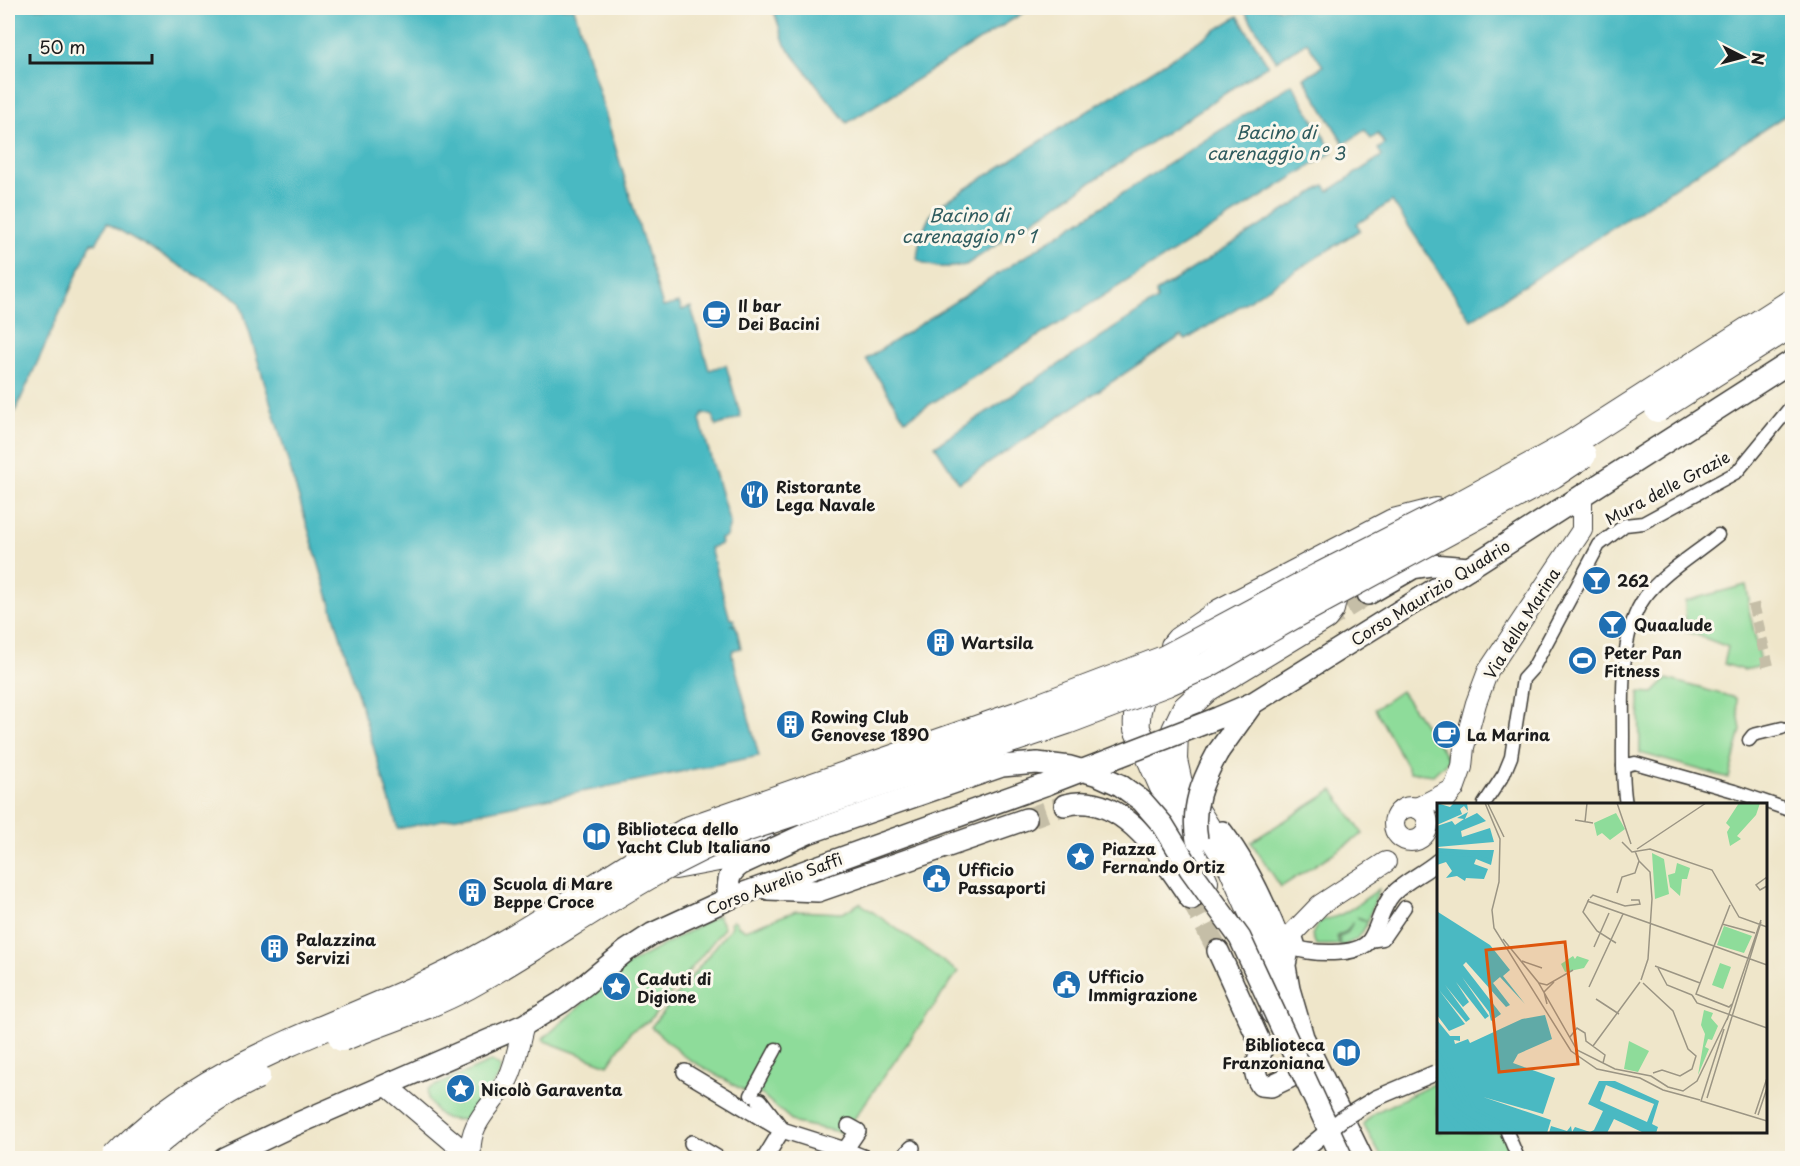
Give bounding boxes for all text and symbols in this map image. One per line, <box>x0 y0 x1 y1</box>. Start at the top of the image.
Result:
scale bar <box>30 27 152 65</box>
north arrow <box>1713 27 1773 87</box>
text: 50 m <box>39 33 86 60</box>
text: N <box>1746 51 1772 66</box>
water label: Bacino di carenaggio n° 3 <box>1207 118 1346 166</box>
water label: Bacino di carenaggio n° 1 <box>902 201 1039 249</box>
place label: Il bar Dei Bacini <box>738 293 820 335</box>
cafe icon: Il bar Dei Bacini <box>701 298 733 330</box>
street label: Mura delle Grazie <box>1600 444 1734 530</box>
place label: Ristorante Lega Navale <box>776 474 875 516</box>
restaurant icon: Ristorante Lega Navale <box>739 479 771 511</box>
street label: Corso Maurizio Quadrio <box>1346 533 1514 651</box>
street label: Via della Marina <box>1477 563 1565 683</box>
bar icon: 262 <box>1580 564 1612 596</box>
place label: 262 <box>1617 568 1649 592</box>
bar icon: Quaalude <box>1597 608 1629 640</box>
place label: Quaalude <box>1634 612 1712 636</box>
building icon: Wartsila <box>924 626 956 658</box>
place label: Wartsila <box>961 630 1034 654</box>
place label: Peter Pan Fitness <box>1604 640 1682 682</box>
sports icon: Peter Pan Fitness <box>1567 645 1599 677</box>
place label: Rowing Club Genovese 1890 <box>811 704 929 746</box>
building icon: Rowing Club Genovese 1890 <box>774 709 806 741</box>
cafe icon: La Marina <box>1430 718 1462 750</box>
place label: La Marina <box>1467 722 1550 746</box>
inset map <box>1437 803 1767 1133</box>
place label: Biblioteca dello Yacht Club Italiano <box>617 816 770 858</box>
library icon: Biblioteca dello Yacht Club Italiano <box>580 821 612 853</box>
place label: Piazza Fernando Ortiz <box>1102 836 1225 878</box>
place icon: Piazza Fernando Ortiz <box>1065 841 1097 873</box>
street label: Corso Aurelio Saffi <box>702 846 846 920</box>
place label: Ufficio Passaporti <box>958 857 1046 899</box>
public building icon: Ufficio Passaporti <box>921 862 953 894</box>
place label: Scuola di Mare Beppe Croce <box>493 871 613 913</box>
building icon: Scuola di Mare Beppe Croce <box>456 876 488 908</box>
place label: Palazzina Servizi <box>296 927 376 969</box>
building icon: Palazzina Servizi <box>259 932 291 964</box>
place label: Ufficio Immigrazione <box>1088 964 1197 1006</box>
place label: Caduti di Digione <box>637 966 712 1008</box>
public building icon: Ufficio Immigrazione <box>1051 969 1083 1001</box>
place icon: Caduti di Digione <box>600 971 632 1003</box>
place label: Biblioteca Franzoniana <box>1222 1032 1325 1074</box>
library icon: Biblioteca Franzoniana <box>1330 1037 1362 1069</box>
place icon: Nicolò Garaventa <box>444 1073 476 1105</box>
place label: Nicolò Garaventa <box>481 1077 623 1101</box>

